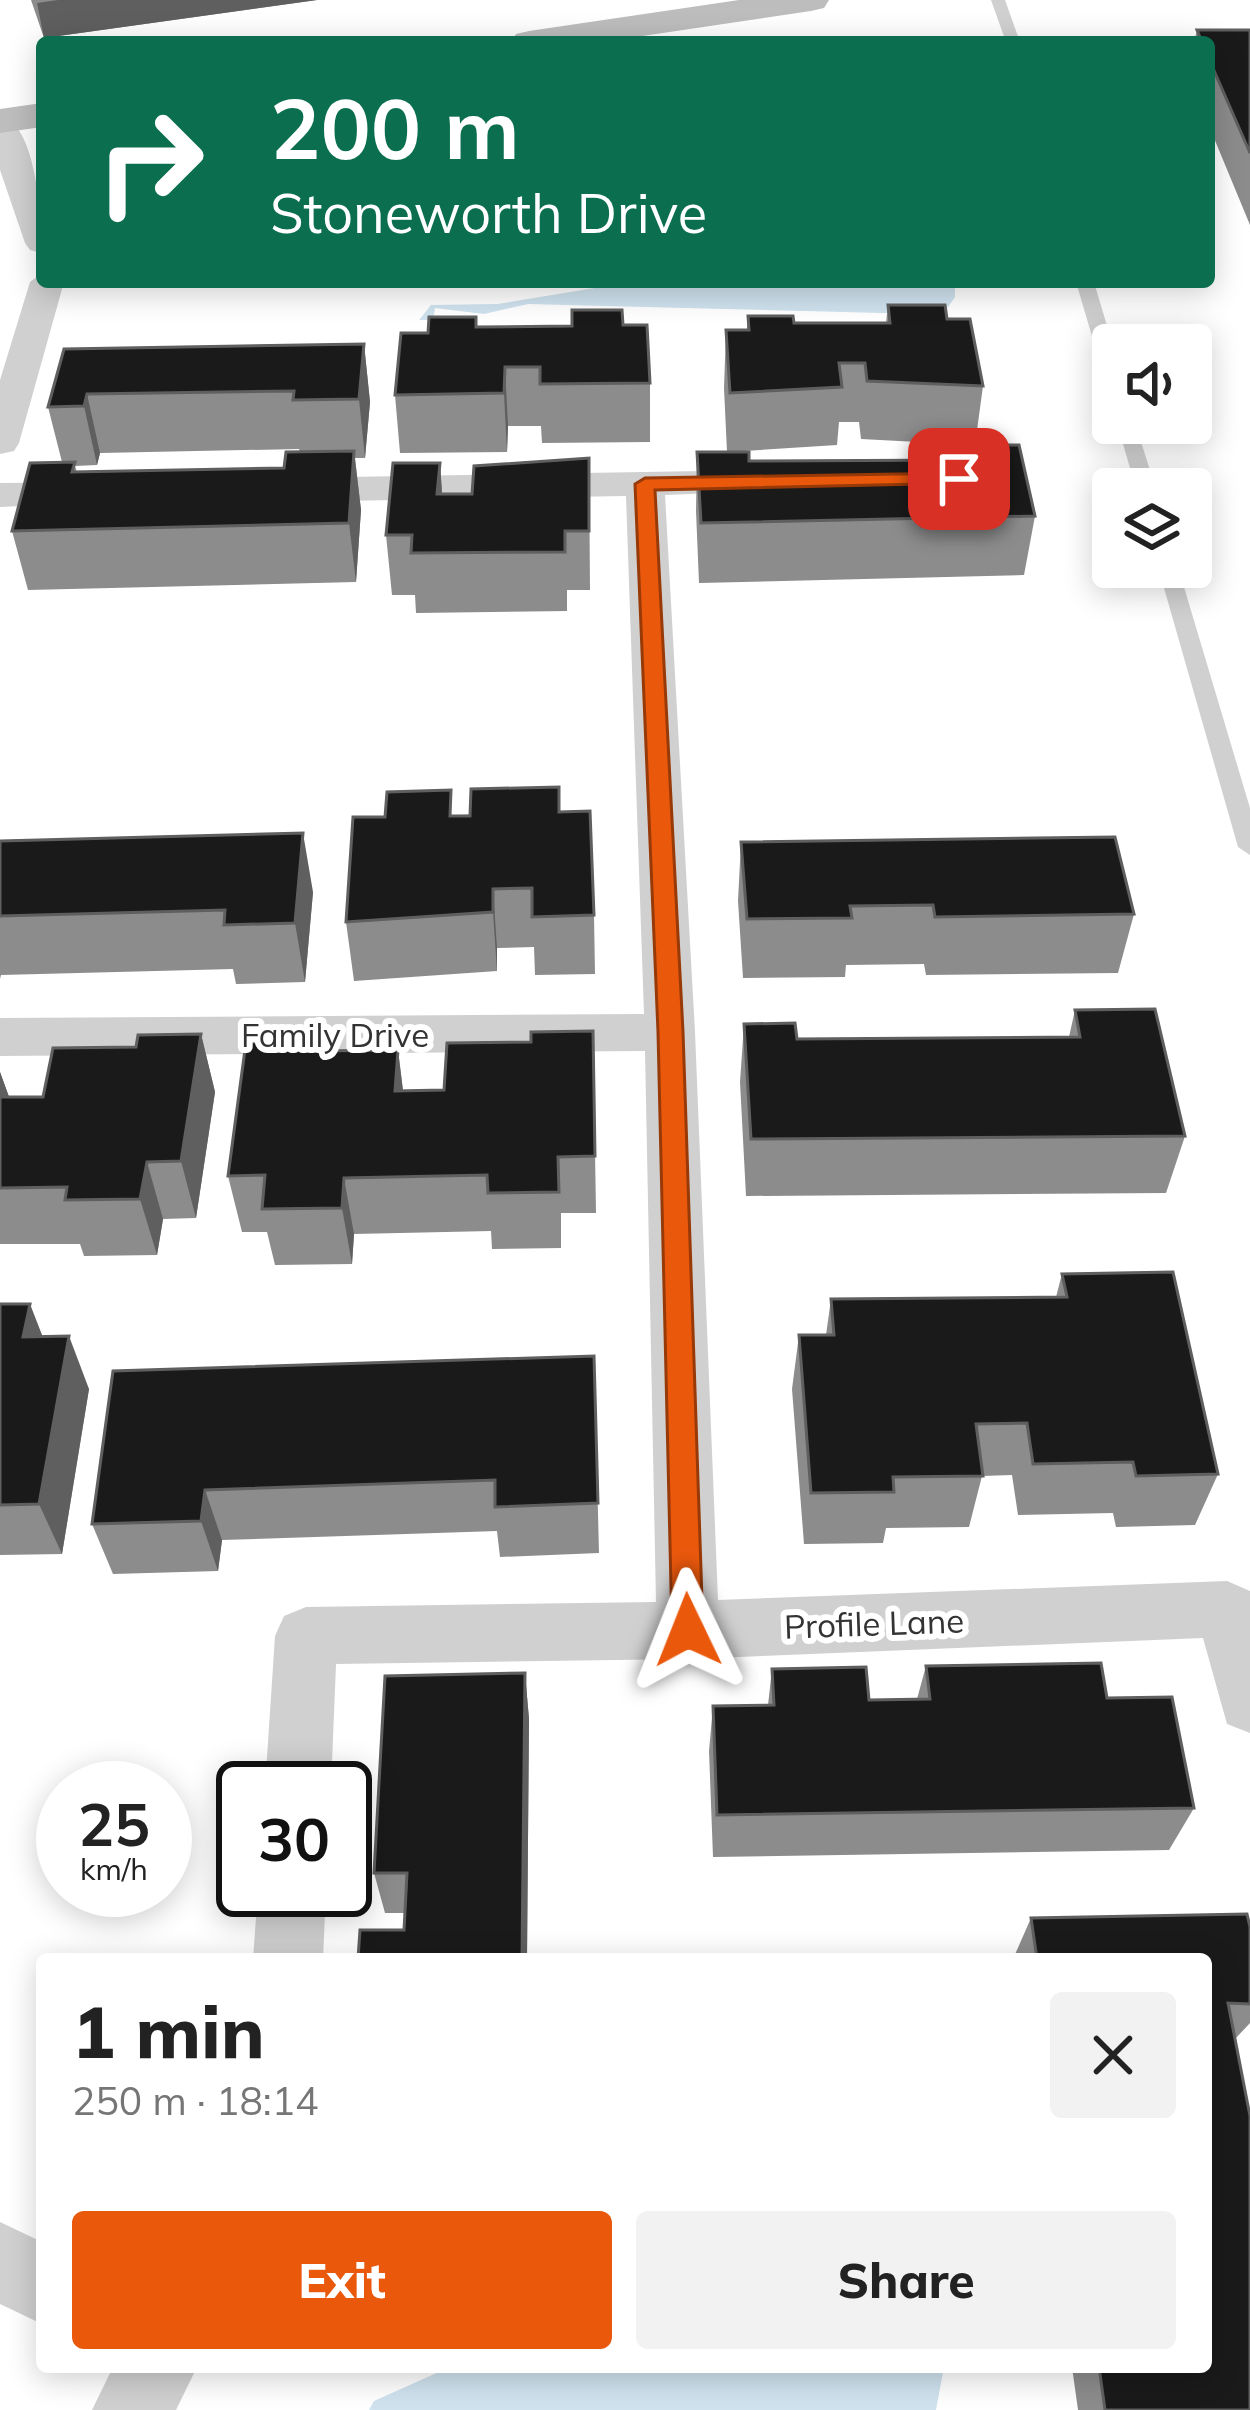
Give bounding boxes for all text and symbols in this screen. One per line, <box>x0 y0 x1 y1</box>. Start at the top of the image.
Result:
text: 200 m <box>270 75 520 180</box>
icon: right <box>72 84 228 240</box>
text: Stoneworth Drive <box>270 179 707 247</box>
map controls <box>1092 324 1212 588</box>
button: sound <box>1092 324 1212 444</box>
pin <box>908 428 1010 530</box>
icon: arrive <box>926 446 992 512</box>
button: layers <box>1092 468 1212 588</box>
street label: Family Drive <box>241 1014 429 1055</box>
position arrow <box>625 1567 751 1693</box>
street label: Profile Lane <box>783 1599 965 1647</box>
speed limit sign: 30 <box>216 1761 372 1917</box>
text: 25 <box>78 1786 150 1861</box>
text: km/h <box>80 1850 148 1888</box>
text: 1 min <box>72 1986 265 2076</box>
button: close <box>1050 1992 1176 2118</box>
text: 250 m · 18:14 <box>72 2076 318 2125</box>
button: Exit <box>72 2211 612 2349</box>
button: Share <box>636 2211 1176 2349</box>

